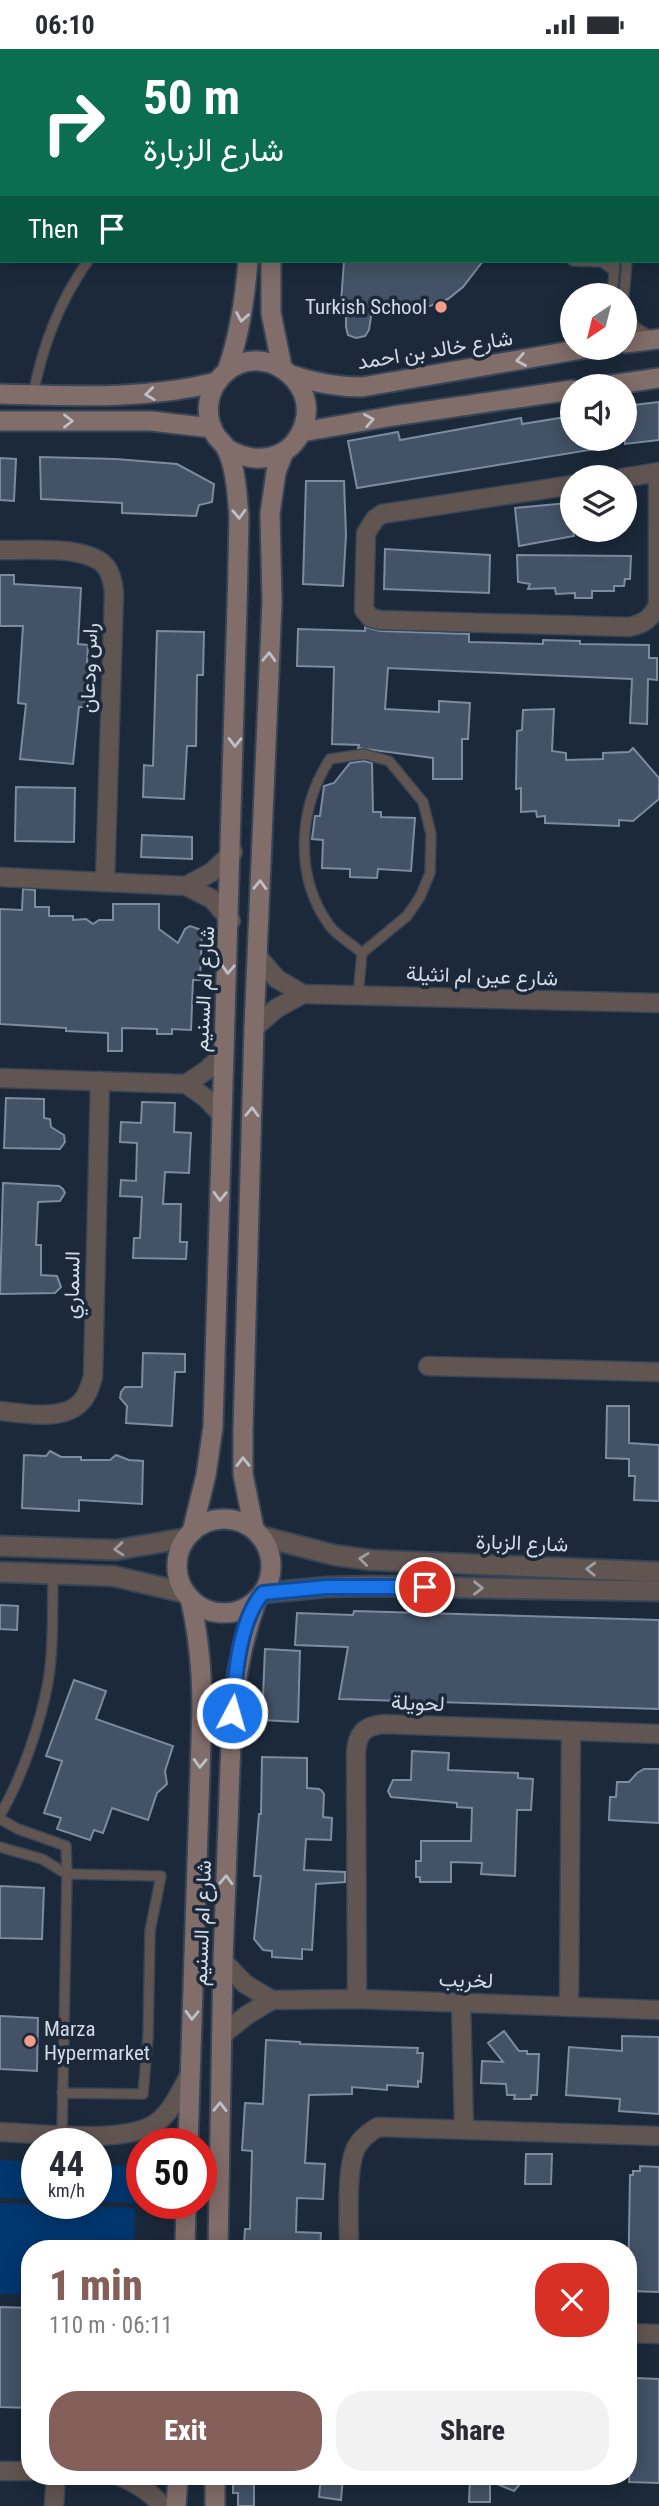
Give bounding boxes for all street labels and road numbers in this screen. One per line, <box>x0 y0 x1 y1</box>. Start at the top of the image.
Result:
street label: شارع خالد بن احمد <box>356 326 515 376</box>
street label: راس ودعان <box>75 622 104 714</box>
street label: شارع ام السنيم <box>189 926 221 1053</box>
street label: شارع عين ام انثيلة <box>406 961 558 993</box>
street label: السماري <box>59 1251 90 1319</box>
street label: شارع الزبارة <box>475 1529 569 1559</box>
street label: لحويلة <box>391 1690 445 1717</box>
street label: شارع ام السنيم <box>188 1860 218 1986</box>
street label: لخريب <box>438 1967 494 1994</box>

